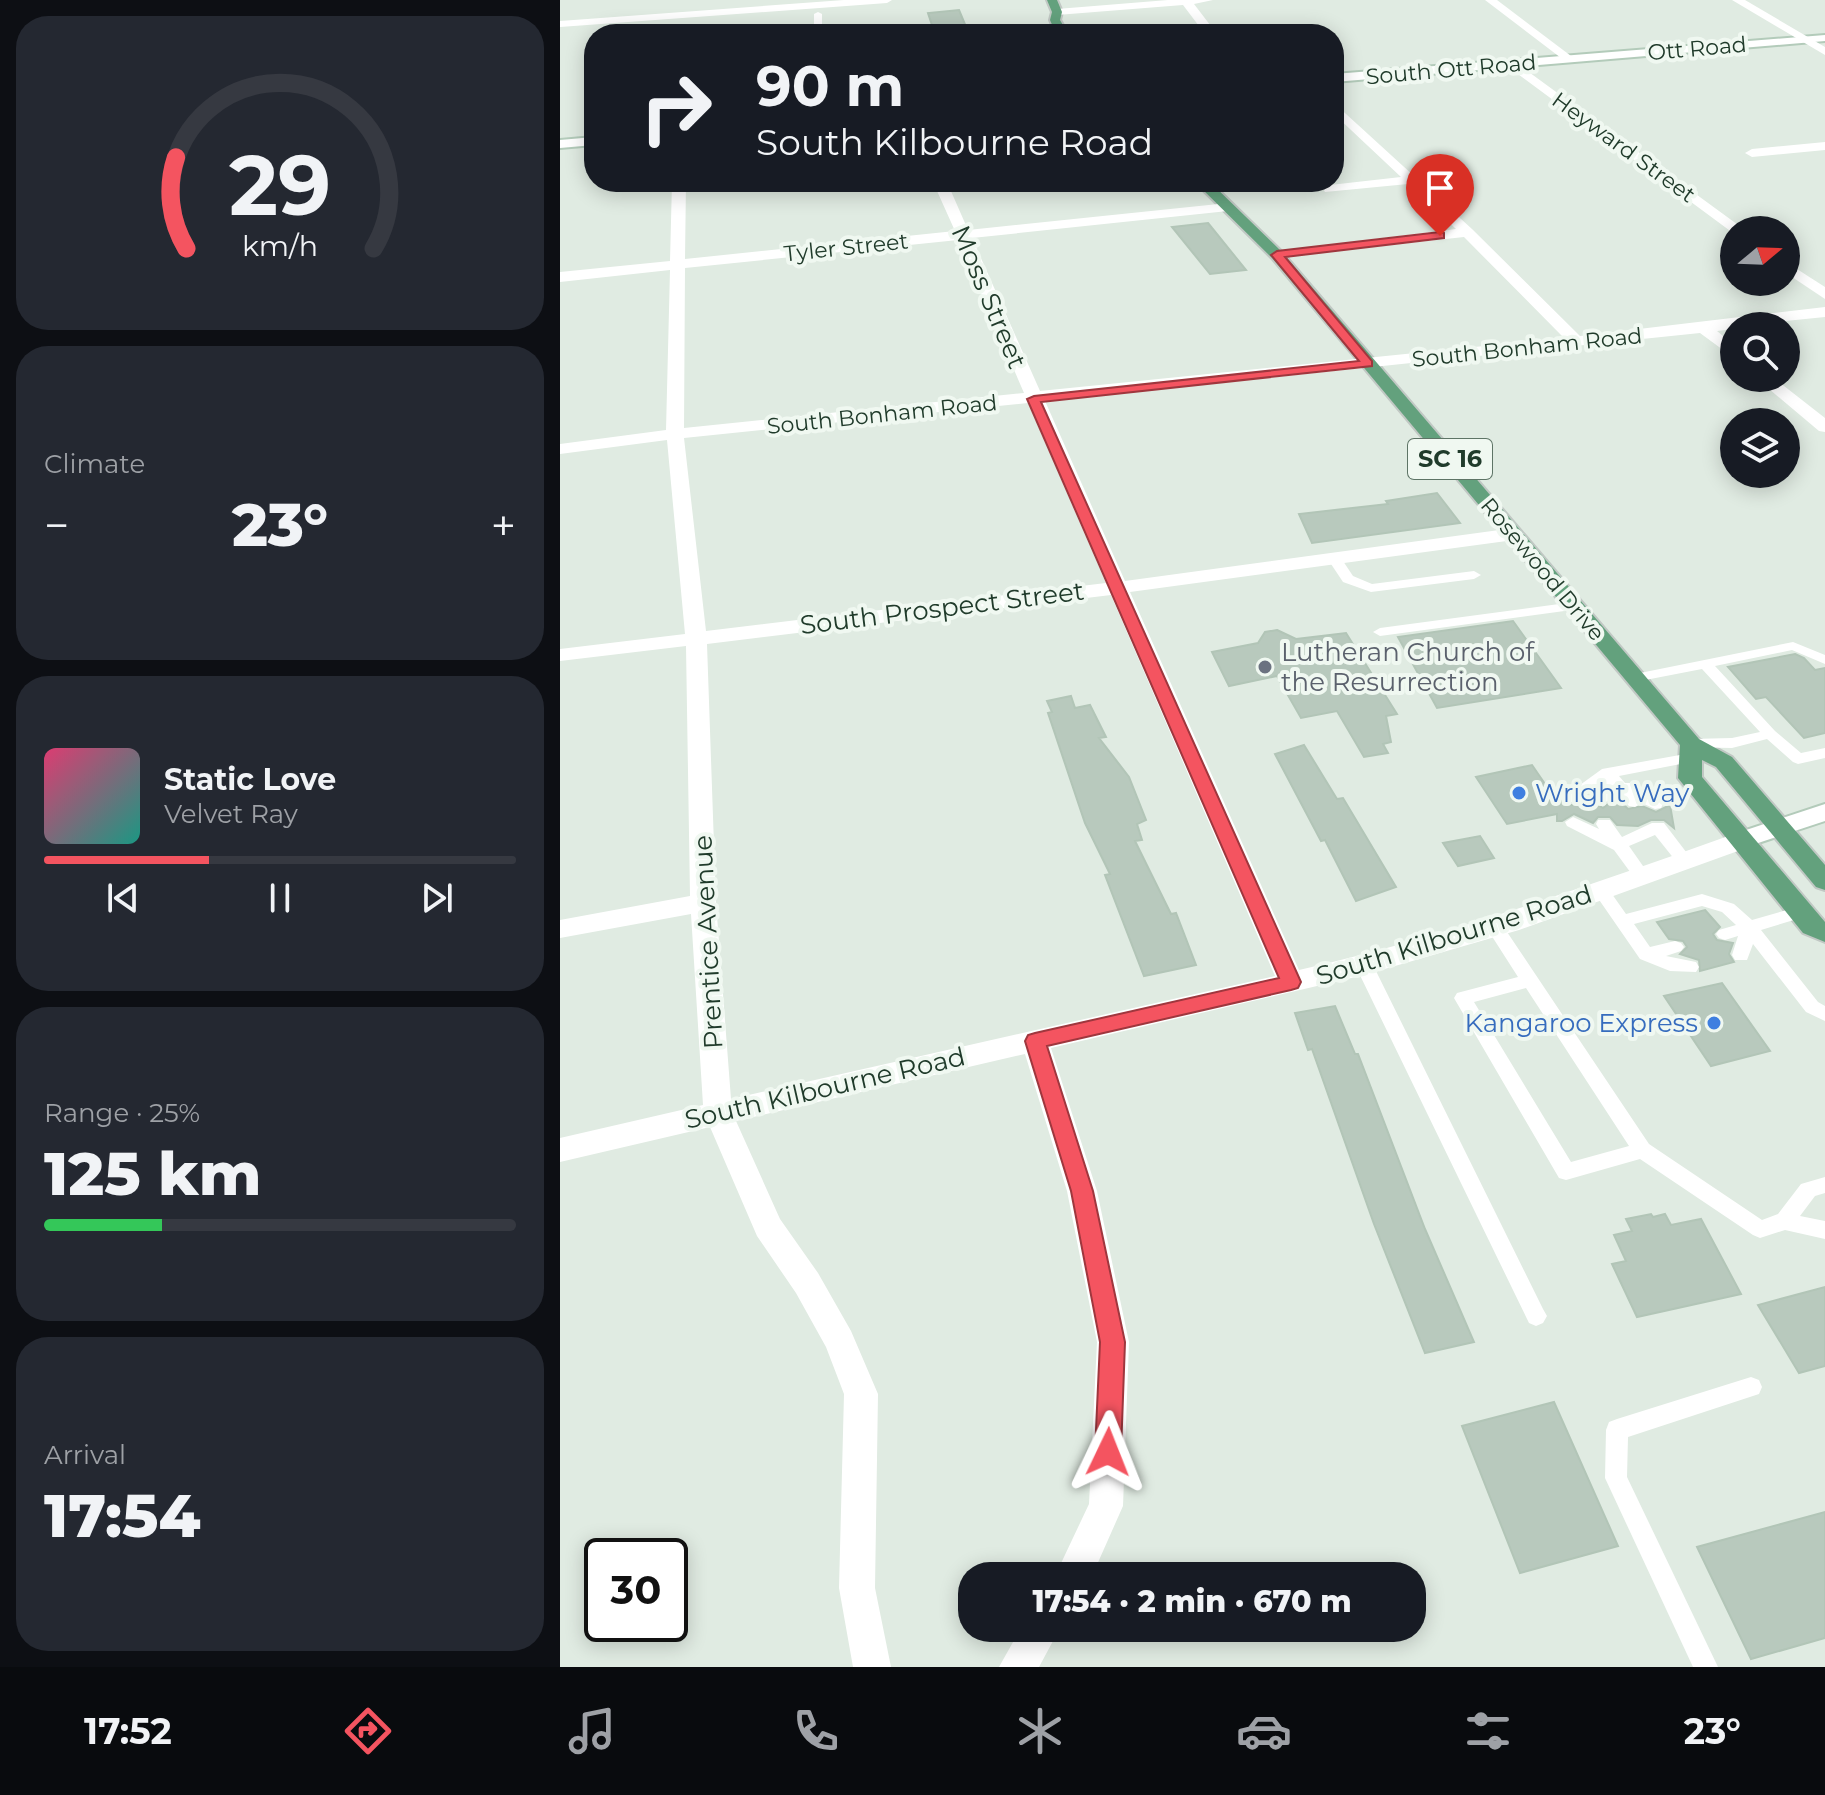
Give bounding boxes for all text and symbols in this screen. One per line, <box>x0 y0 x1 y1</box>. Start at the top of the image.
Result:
street label: Ott Road <box>1646 31 1748 66</box>
street label: South Ott Road <box>1365 49 1537 90</box>
text: 90 m <box>756 52 904 120</box>
icon: right <box>624 56 728 160</box>
street label: Heyward Street <box>1547 86 1701 208</box>
text: South Kilbourne Road <box>756 120 1153 164</box>
text: 29 <box>229 134 331 236</box>
pin <box>1406 154 1474 236</box>
icon: arrive <box>1418 166 1462 210</box>
north arrow <box>1720 216 1800 296</box>
map controls <box>1720 216 1800 488</box>
street label: Moss Street <box>945 221 1033 373</box>
text: km/h <box>242 228 318 263</box>
street label: Tyler Street <box>783 228 910 267</box>
button: search <box>1720 312 1800 392</box>
street label: South Bonham Road <box>1411 322 1644 373</box>
street label: South Bonham Road <box>766 389 999 440</box>
button: layers <box>1720 408 1800 488</box>
road number: SC 16 <box>1408 439 1492 479</box>
text: Climate <box>44 448 145 480</box>
text: 23° <box>232 488 328 561</box>
street label: Rosewood Drive <box>1475 492 1610 646</box>
text: − <box>44 498 69 552</box>
text: + <box>491 498 516 552</box>
street label: South Prospect Street <box>798 575 1086 641</box>
place label: Lutheran Church of the Resurrection <box>1281 636 1535 698</box>
marker: Lutheran Church of the Resurrection <box>1256 658 1274 676</box>
text: Static Love <box>164 761 336 798</box>
place label: Wright Way <box>1535 777 1690 809</box>
marker: Wright Way <box>1510 784 1528 802</box>
text: Velvet Ray <box>164 798 298 830</box>
street label: Prentice Avenue <box>686 834 730 1050</box>
icon: previous <box>101 876 145 920</box>
icon: pause <box>258 876 302 920</box>
icon: next <box>415 876 459 920</box>
street label: South Kilbourne Road <box>1312 878 1596 992</box>
place label: Kangaroo Express <box>1465 1007 1698 1039</box>
marker: Kangaroo Express <box>1705 1014 1723 1032</box>
street label: South Kilbourne Road <box>682 1040 968 1136</box>
text: Range · 25% <box>44 1097 200 1129</box>
text: 125 km <box>44 1137 261 1210</box>
position arrow <box>1066 1410 1150 1494</box>
text: Arrival <box>44 1439 126 1471</box>
text: 17:54 <box>44 1479 200 1552</box>
speed limit sign: 30 <box>584 1538 688 1642</box>
text: 17:54 · 2 min · 670 m <box>1032 1583 1352 1620</box>
icon: directions <box>340 1703 396 1759</box>
icon: music <box>564 1703 620 1759</box>
icon: phone <box>788 1703 844 1759</box>
icon: climate <box>1012 1703 1068 1759</box>
icon: car <box>1236 1703 1292 1759</box>
icon: filters <box>1460 1703 1516 1759</box>
text: 17:52 <box>84 1709 172 1753</box>
text: 23° <box>1684 1709 1741 1753</box>

